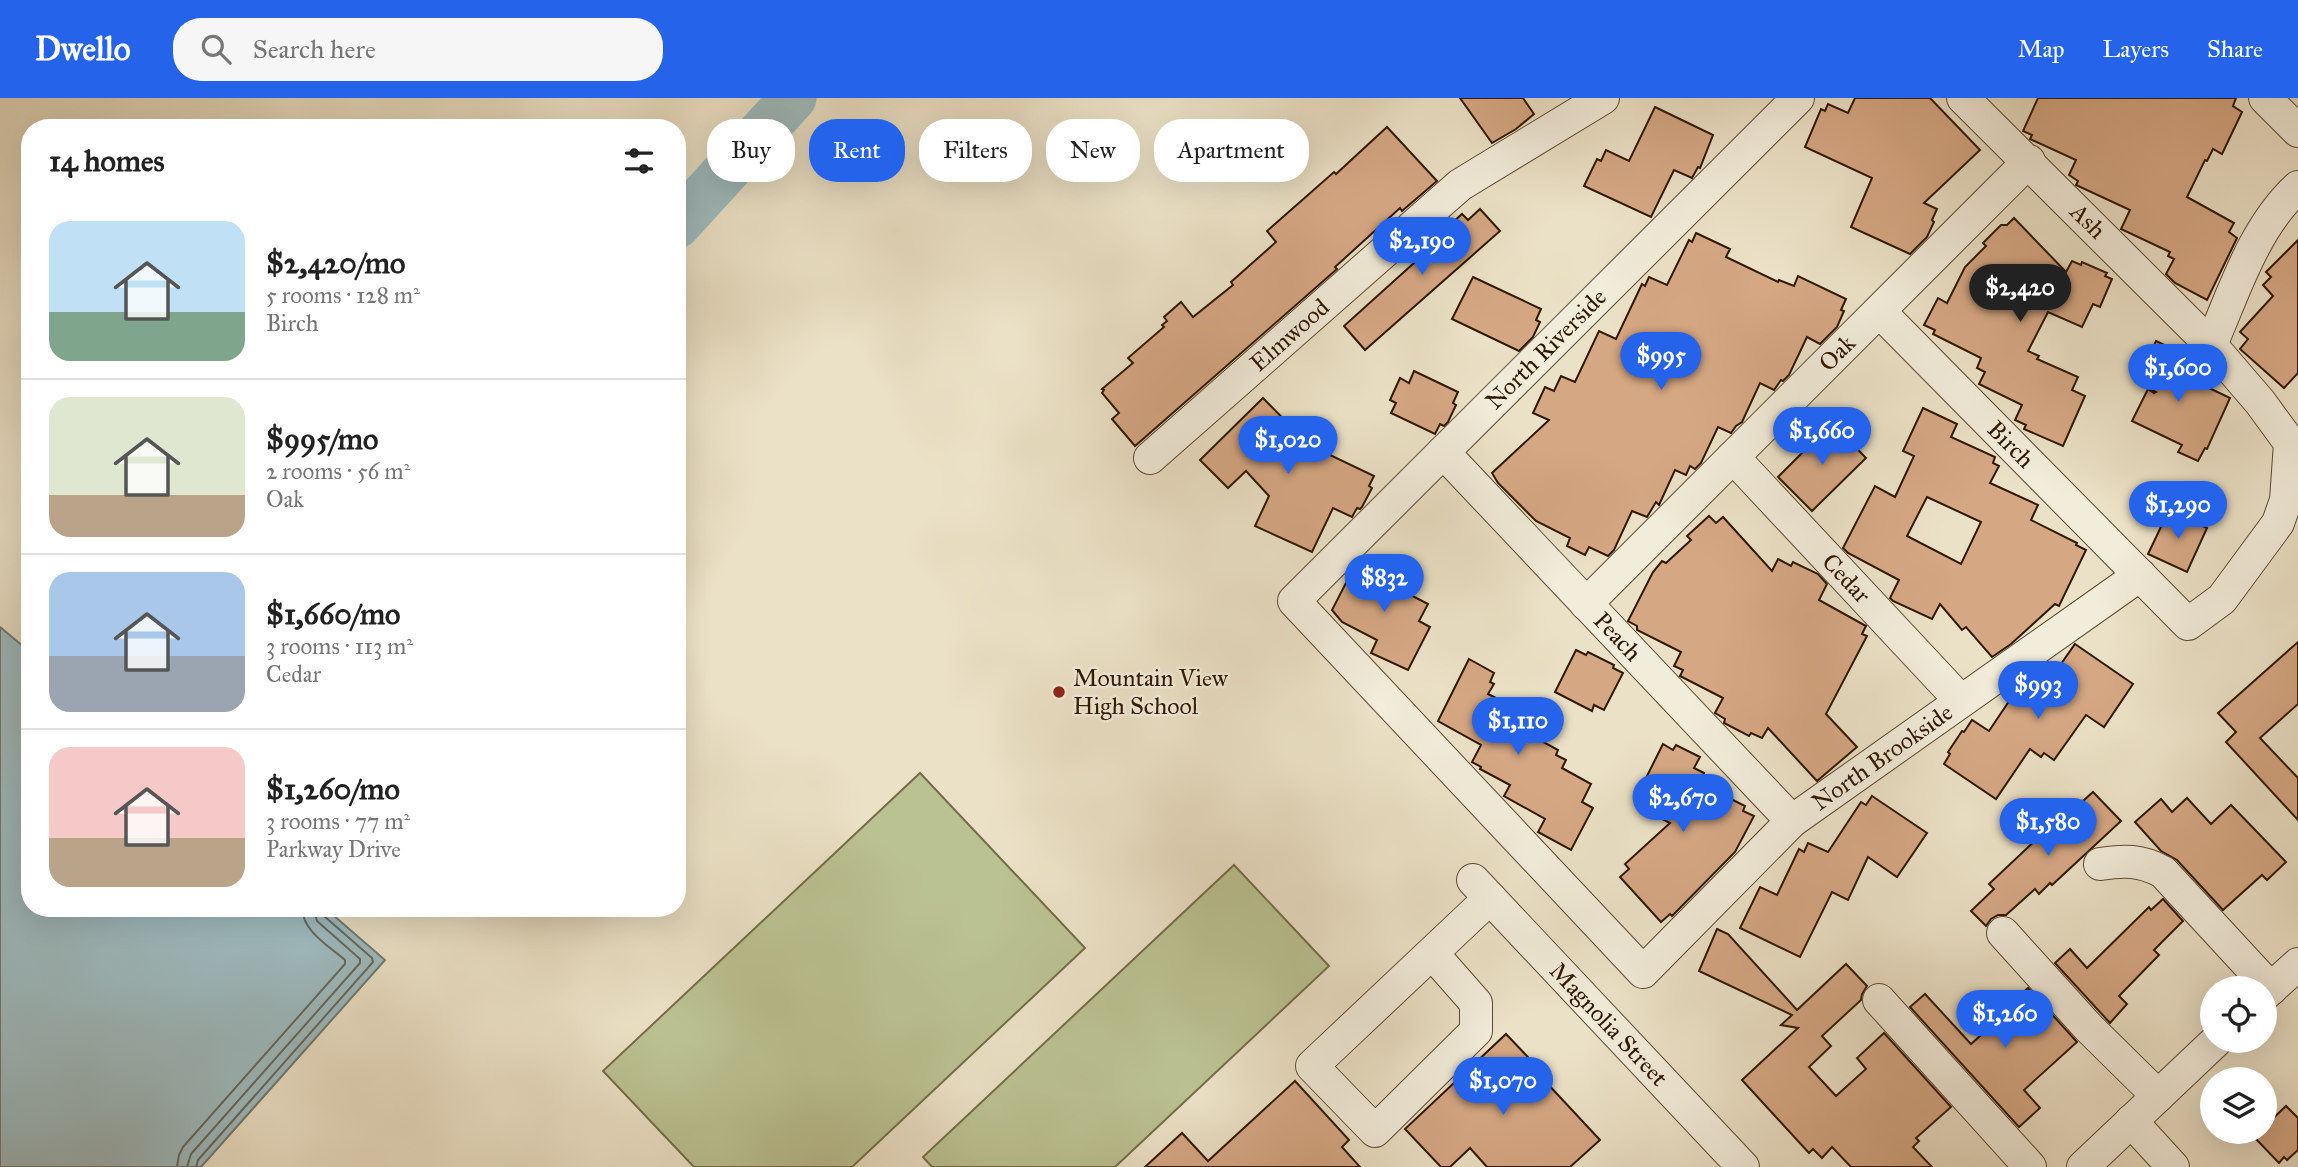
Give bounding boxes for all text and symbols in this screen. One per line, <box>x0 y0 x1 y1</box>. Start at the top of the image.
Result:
search box <box>173 18 663 81</box>
text: Dwello <box>35 29 131 69</box>
icon: search <box>197 30 235 68</box>
text: Search here <box>253 33 376 65</box>
text: Map <box>2018 34 2065 64</box>
text: Layers <box>2103 34 2169 64</box>
text: Share <box>2207 34 2263 64</box>
chip: Buy <box>707 119 795 182</box>
chip: Rent <box>809 119 905 182</box>
chip: Filters <box>919 119 1032 182</box>
chip: New <box>1046 119 1140 182</box>
chip: Apartment <box>1154 119 1309 182</box>
icon: filters <box>620 142 658 180</box>
text: 14 homes <box>49 143 164 179</box>
street label: Ash <box>2063 196 2112 245</box>
pin: $2,190 <box>1365 218 1479 277</box>
text: $2,190 <box>1389 226 1455 254</box>
text: $2,420/mo <box>266 245 405 281</box>
icon: home <box>105 249 189 333</box>
pin: $2,420 <box>1963 264 2077 324</box>
text: $2,420 <box>1985 273 2055 301</box>
text: 5 rooms · 128 m² <box>266 281 420 309</box>
street label: North Riverside <box>1479 282 1613 416</box>
street label: Elmwood <box>1244 292 1335 378</box>
text: Birch <box>266 309 318 337</box>
street label: Oak <box>1812 328 1862 378</box>
pin: $995 <box>1620 332 1702 392</box>
text: $995 <box>1636 341 1686 369</box>
pin: $1,600 <box>2121 344 2235 404</box>
text: $1,600 <box>2144 353 2212 381</box>
pin: $1,660 <box>1765 408 1879 467</box>
street label: Birch <box>1981 414 2041 474</box>
pin: $1,020 <box>1231 416 1345 476</box>
text: $1,660 <box>1789 416 1855 444</box>
text: $995/mo <box>266 421 378 457</box>
icon: home <box>105 425 189 509</box>
text: $1,020 <box>1255 425 1321 453</box>
text: 2 rooms · 56 m² <box>266 457 410 485</box>
pin: $1,290 <box>2121 482 2235 541</box>
text: Oak <box>266 485 304 513</box>
text: $1,290 <box>2145 490 2211 518</box>
street label: Cedar <box>1816 547 1877 610</box>
pin: $832 <box>1343 554 1425 614</box>
text: $832 <box>1361 563 1407 591</box>
text: $1,660/mo <box>266 596 400 632</box>
icon: home <box>105 600 189 684</box>
street label: Peach <box>1587 606 1648 667</box>
text: 3 rooms · 113 m² <box>266 632 413 660</box>
text: Cedar <box>266 660 321 688</box>
pin: $993 <box>1997 662 2079 721</box>
place label: Mountain View High School <box>1073 663 1229 721</box>
text: $993 <box>2014 670 2062 698</box>
marker: Mountain View High School <box>1051 684 1067 700</box>
street label: North Brookside <box>1806 697 1959 817</box>
pin: $1,110 <box>1461 698 1575 757</box>
text: $1,110 <box>1488 706 1548 734</box>
text: $1,260/mo <box>266 771 400 807</box>
pin: $2,670 <box>1626 774 1740 834</box>
icon: home <box>105 775 189 859</box>
text: $2,670 <box>1648 783 1718 811</box>
pin: $1,580 <box>1991 798 2105 858</box>
text: 3 rooms · 77 m² <box>266 807 410 835</box>
text: $1,580 <box>2016 807 2080 835</box>
text: Parkway Drive <box>266 835 401 863</box>
street label: Magnolia Street <box>1543 956 1675 1093</box>
map controls <box>2200 976 2277 1144</box>
button: locate <box>2200 976 2277 1053</box>
pin: $1,260 <box>1948 990 2062 1050</box>
text: $1,260 <box>1972 999 2038 1027</box>
pin: $1,070 <box>1446 1058 1560 1117</box>
text: $1,070 <box>1469 1066 1537 1094</box>
button: layers <box>2200 1067 2277 1144</box>

